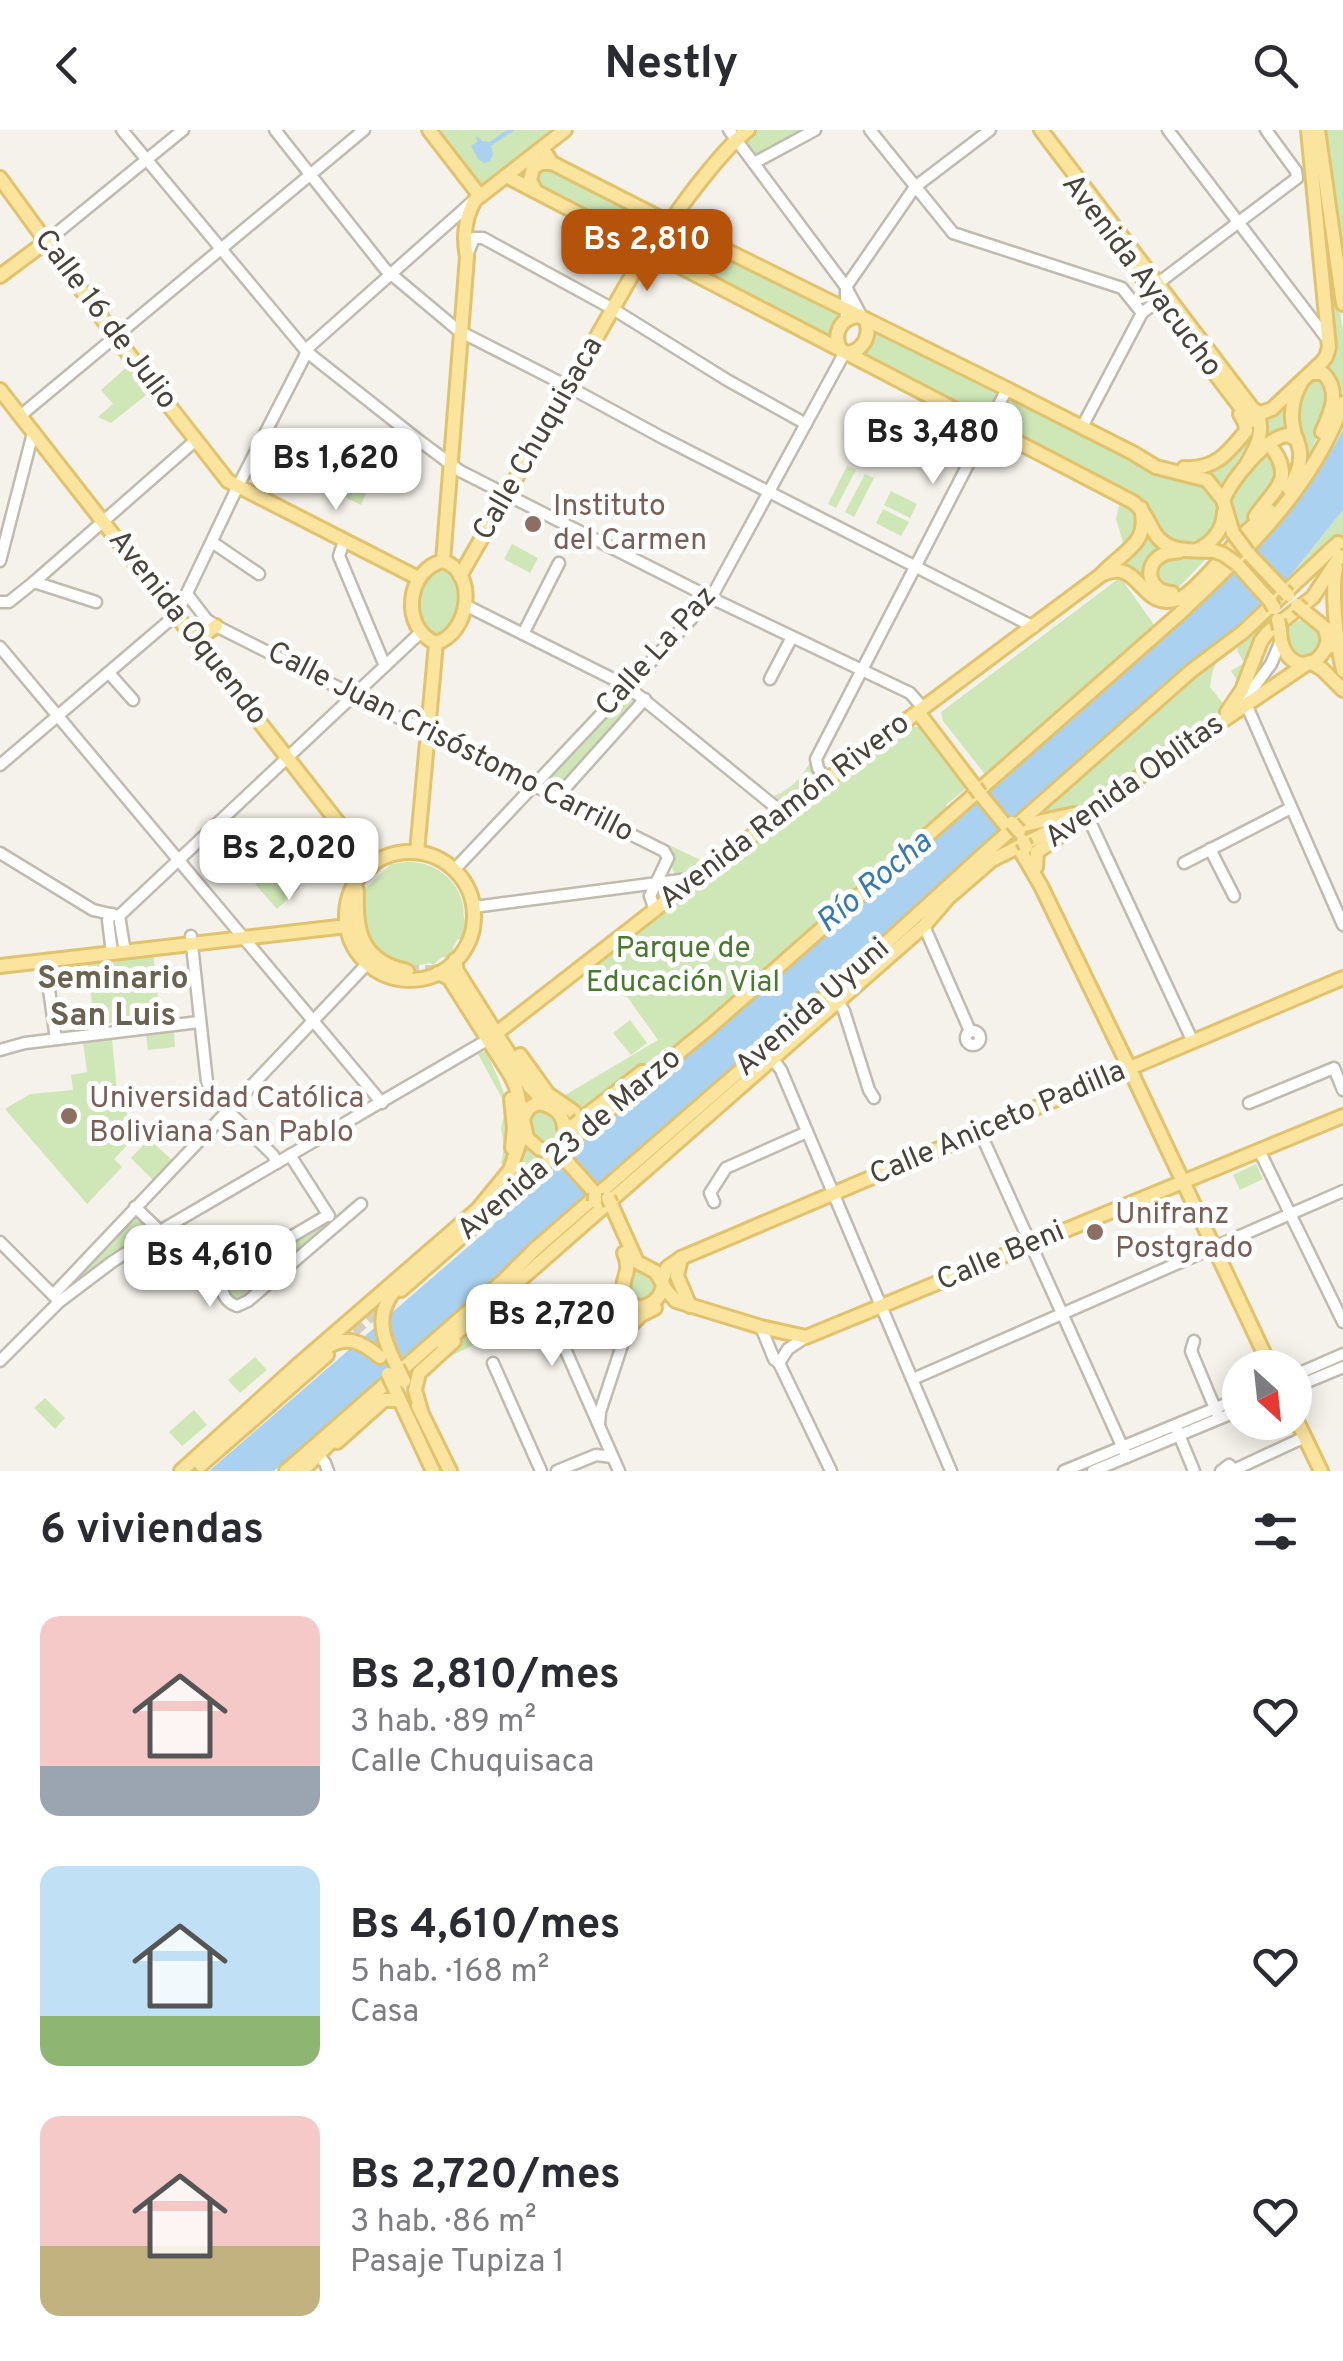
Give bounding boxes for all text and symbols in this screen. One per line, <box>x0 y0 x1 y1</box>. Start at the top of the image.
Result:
text: Nestly <box>605 37 738 94</box>
icon: back <box>40 38 95 93</box>
icon: search <box>1248 38 1303 93</box>
street label: Avenida Ayacucho <box>1053 167 1229 385</box>
pin: Bs 2,810 <box>544 209 750 294</box>
text: Bs 2,810 <box>583 221 711 261</box>
street label: Calle 16 de Julio <box>25 223 185 417</box>
street label: Calle Chuquisaca <box>466 331 612 547</box>
pin: Bs 3,480 <box>830 402 1036 487</box>
text: Bs 3,480 <box>866 414 1000 454</box>
pin: Bs 1,620 <box>233 428 439 513</box>
text: Bs 1,620 <box>272 440 400 480</box>
place label: Instituto del Carmen <box>553 489 707 560</box>
marker: Instituto del Carmen <box>522 513 544 535</box>
street label: Avenida Oquendo <box>99 523 275 733</box>
street label: Calle La Paz <box>589 579 725 725</box>
street label: Calle Juan Crisóstomo Carrillo <box>260 634 640 852</box>
street label: Avenida Ramón Rivero <box>652 706 918 918</box>
street label: Avenida Oblitas <box>1038 707 1232 857</box>
pin: Bs 2,020 <box>186 818 392 903</box>
water label: Río Rocha <box>809 823 941 943</box>
text: Bs 2,020 <box>221 830 357 870</box>
park label: Parque de Educación Vial <box>586 931 780 1002</box>
street label: Avenida Uyuni <box>728 931 898 1085</box>
district label: Seminario San Luis <box>37 960 189 1037</box>
street label: Avenida 23 de Marzo <box>451 1041 689 1249</box>
street label: Calle Aniceto Padilla <box>865 1053 1131 1195</box>
place label: Universidad Católica Boliviana San Pablo <box>89 1081 364 1152</box>
marker: Universidad Católica Boliviana San Pablo <box>58 1105 80 1127</box>
place label: Unifranz Postgrado <box>1115 1197 1253 1268</box>
street label: Calle Beni <box>932 1214 1070 1300</box>
marker: Unifranz Postgrado <box>1084 1221 1106 1243</box>
pin: Bs 4,610 <box>107 1225 313 1310</box>
text: Bs 4,610 <box>146 1237 274 1277</box>
pin: Bs 2,720 <box>449 1284 655 1369</box>
text: Bs 2,720 <box>488 1296 616 1336</box>
north arrow <box>1222 1350 1312 1440</box>
map controls <box>1222 1350 1312 1440</box>
icon: filters <box>1248 1504 1303 1559</box>
text: 6 viviendas <box>40 1505 264 1558</box>
text: Bs 2,810/mes <box>350 1650 620 1703</box>
icon: home <box>120 1656 240 1776</box>
icon: heart <box>1248 1689 1303 1744</box>
text: 3 hab. · 89 m² <box>350 1703 536 1743</box>
text: Calle Chuquisaca <box>350 1743 594 1783</box>
text: Bs 4,610/mes <box>350 1900 620 1953</box>
icon: home <box>120 1906 240 2026</box>
icon: heart <box>1248 1939 1303 1994</box>
text: 5 hab. · 168 m² <box>350 1953 549 1993</box>
text: Casa <box>350 1993 419 2033</box>
text: Bs 2,720/mes <box>350 2150 621 2203</box>
icon: home <box>120 2156 240 2276</box>
icon: heart <box>1248 2189 1303 2244</box>
text: 3 hab. · 86 m² <box>350 2203 537 2243</box>
text: Pasaje Tupiza 1 <box>350 2243 565 2283</box>

